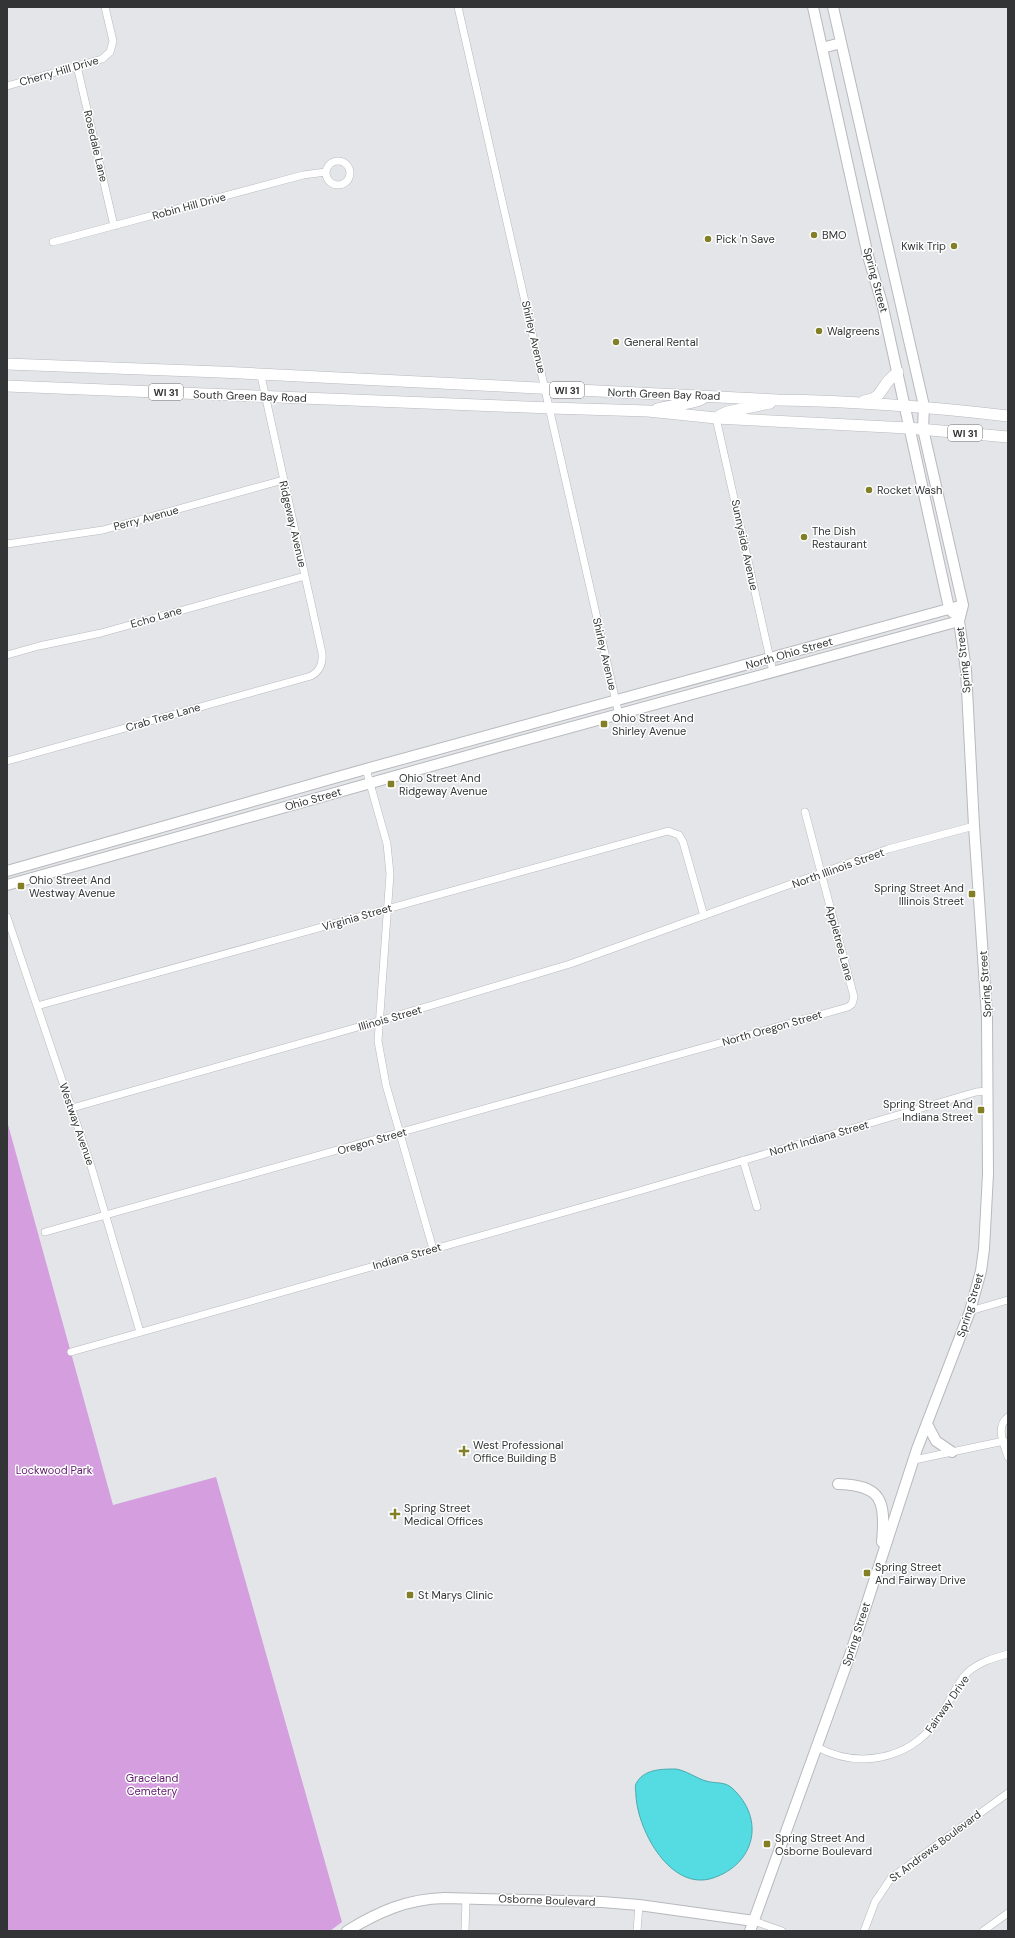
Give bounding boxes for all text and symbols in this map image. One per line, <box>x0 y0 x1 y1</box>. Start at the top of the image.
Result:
street label: Cherry Hill Drive <box>18 53 100 89</box>
street label: Rosedale Lane <box>81 109 111 183</box>
street label: Robin Hill Drive <box>151 189 227 223</box>
place label: BMO <box>822 228 846 242</box>
marker: BMO <box>809 230 819 240</box>
place label: Pick 'n Save <box>716 232 775 246</box>
marker: Pick 'n Save <box>703 234 713 244</box>
place label: Kwik Trip <box>901 239 946 253</box>
marker: Kwik Trip <box>949 241 959 251</box>
street label: Spring Street <box>861 246 891 314</box>
street label: Shirley Avenue <box>519 299 549 375</box>
place label: Walgreens <box>827 324 880 338</box>
marker: Walgreens <box>814 326 824 336</box>
place label: General Rental <box>624 335 698 349</box>
marker: General Rental <box>611 337 621 347</box>
road number: WI 31 <box>550 382 584 398</box>
road number: WI 31 <box>149 384 183 400</box>
street label: North Green Bay Road <box>607 385 721 403</box>
street label: South Green Bay Road <box>193 387 307 405</box>
road number: WI 31 <box>948 425 982 441</box>
street label: Ridgeway Avenue <box>276 479 310 569</box>
place label: Rocket Wash <box>877 483 942 497</box>
marker: Rocket Wash <box>864 485 874 495</box>
street label: Sunnyside Avenue <box>729 498 761 592</box>
street label: Perry Avenue <box>112 503 180 533</box>
place label: The Dish Restaurant <box>812 524 867 551</box>
marker: The Dish Restaurant <box>799 532 809 542</box>
street label: Echo Lane <box>129 603 183 631</box>
street label: Shirley Avenue <box>590 616 620 692</box>
street label: Spring Street <box>953 626 973 694</box>
street label: North Ohio Street <box>744 634 834 672</box>
street label: Crab Tree Lane <box>124 700 202 734</box>
place label: Ohio Street And Shirley Avenue <box>612 711 694 738</box>
marker: Ohio Street And Shirley Avenue <box>599 719 609 729</box>
place label: Ohio Street And Ridgeway Avenue <box>399 771 487 798</box>
marker: Ohio Street And Ridgeway Avenue <box>386 779 396 789</box>
street label: Ohio Street <box>283 784 343 814</box>
street label: North Illinois Street <box>790 845 886 891</box>
place label: Ohio Street And Westway Avenue <box>29 873 115 900</box>
marker: Ohio Street And Westway Avenue <box>16 881 26 891</box>
place label: Spring Street And Illinois Street <box>874 881 964 908</box>
marker: Spring Street And Illinois Street <box>967 889 977 899</box>
street label: Virginia Street <box>321 900 393 934</box>
street label: Appletree Lane <box>823 904 857 982</box>
street label: Spring Street <box>976 950 994 1018</box>
street label: Illinois Street <box>357 1002 423 1034</box>
street label: North Oregon Street <box>720 1007 824 1049</box>
street label: Westway Avenue <box>56 1081 98 1167</box>
place label: Spring Street And Indiana Street <box>883 1097 973 1124</box>
marker: Spring Street And Indiana Street <box>976 1105 986 1115</box>
street label: North Indiana Street <box>768 1117 870 1159</box>
street label: Oregon Street <box>336 1124 408 1158</box>
street label: Indiana Street <box>371 1240 443 1272</box>
street label: Spring Street <box>954 1271 986 1339</box>
place label: West Professional Office Building B <box>473 1438 563 1465</box>
marker: West Professional Office Building B <box>458 1445 470 1457</box>
park label: Lockwood Park <box>16 1463 93 1477</box>
place label: Spring Street Medical Offices <box>404 1501 483 1528</box>
marker: Spring Street Medical Offices <box>389 1508 401 1520</box>
place label: Spring Street And Fairway Drive <box>875 1560 966 1587</box>
marker: Spring Street And Fairway Drive <box>862 1568 872 1578</box>
place label: St Marys Clinic <box>418 1588 493 1602</box>
marker: St Marys Clinic <box>405 1590 415 1600</box>
street label: Spring Street <box>839 1600 873 1668</box>
street label: Fairway Drive <box>922 1672 972 1736</box>
park label: Graceland Cemetery <box>126 1771 178 1798</box>
street label: St Andrews Boulevard <box>886 1807 984 1885</box>
place label: Spring Street And Osborne Boulevard <box>775 1831 872 1858</box>
marker: Spring Street And Osborne Boulevard <box>762 1839 772 1849</box>
street label: Osborne Boulevard <box>498 1891 596 1909</box>

